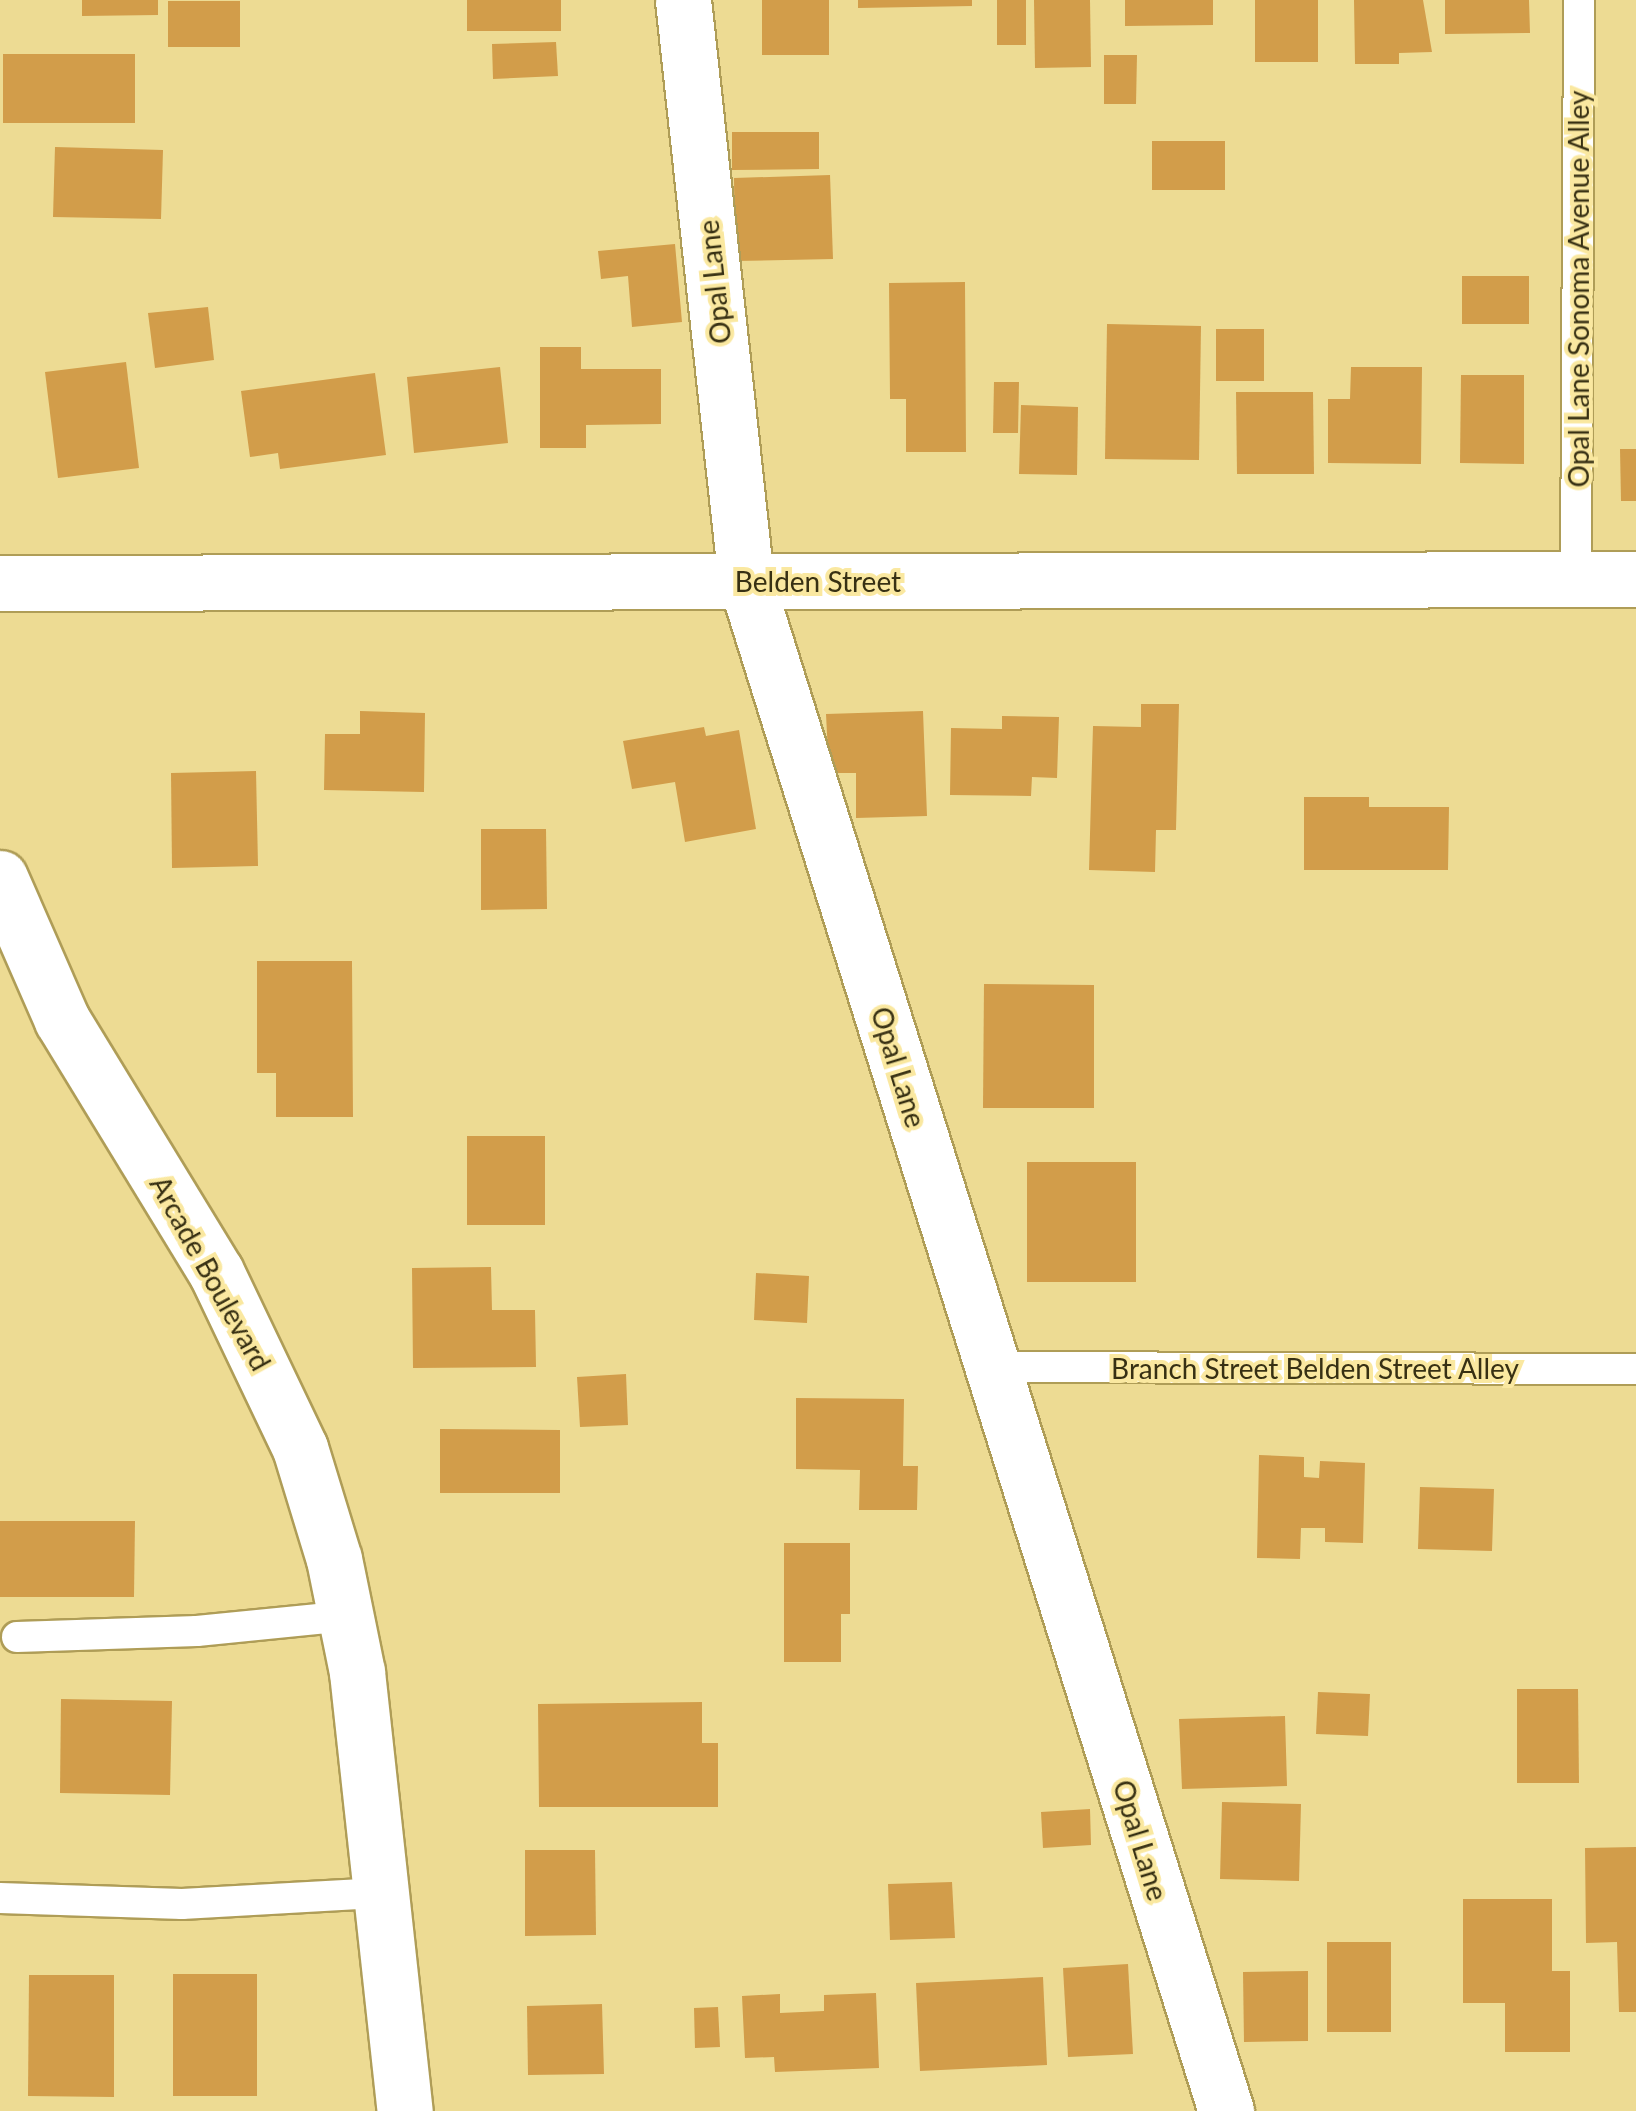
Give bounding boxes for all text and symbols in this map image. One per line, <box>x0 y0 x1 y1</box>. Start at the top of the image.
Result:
street label: Opal Lane Sonoma Avenue Alley <box>1561 90 1595 488</box>
street label: Opal Lane <box>691 218 737 346</box>
street label: Belden Street <box>735 564 901 598</box>
street label: Opal Lane <box>865 1003 933 1131</box>
street label: Arcade Boulevard <box>144 1170 278 1376</box>
street label: Branch Street Belden Street Alley <box>1111 1351 1519 1385</box>
street label: Opal Lane <box>1107 1776 1175 1904</box>

